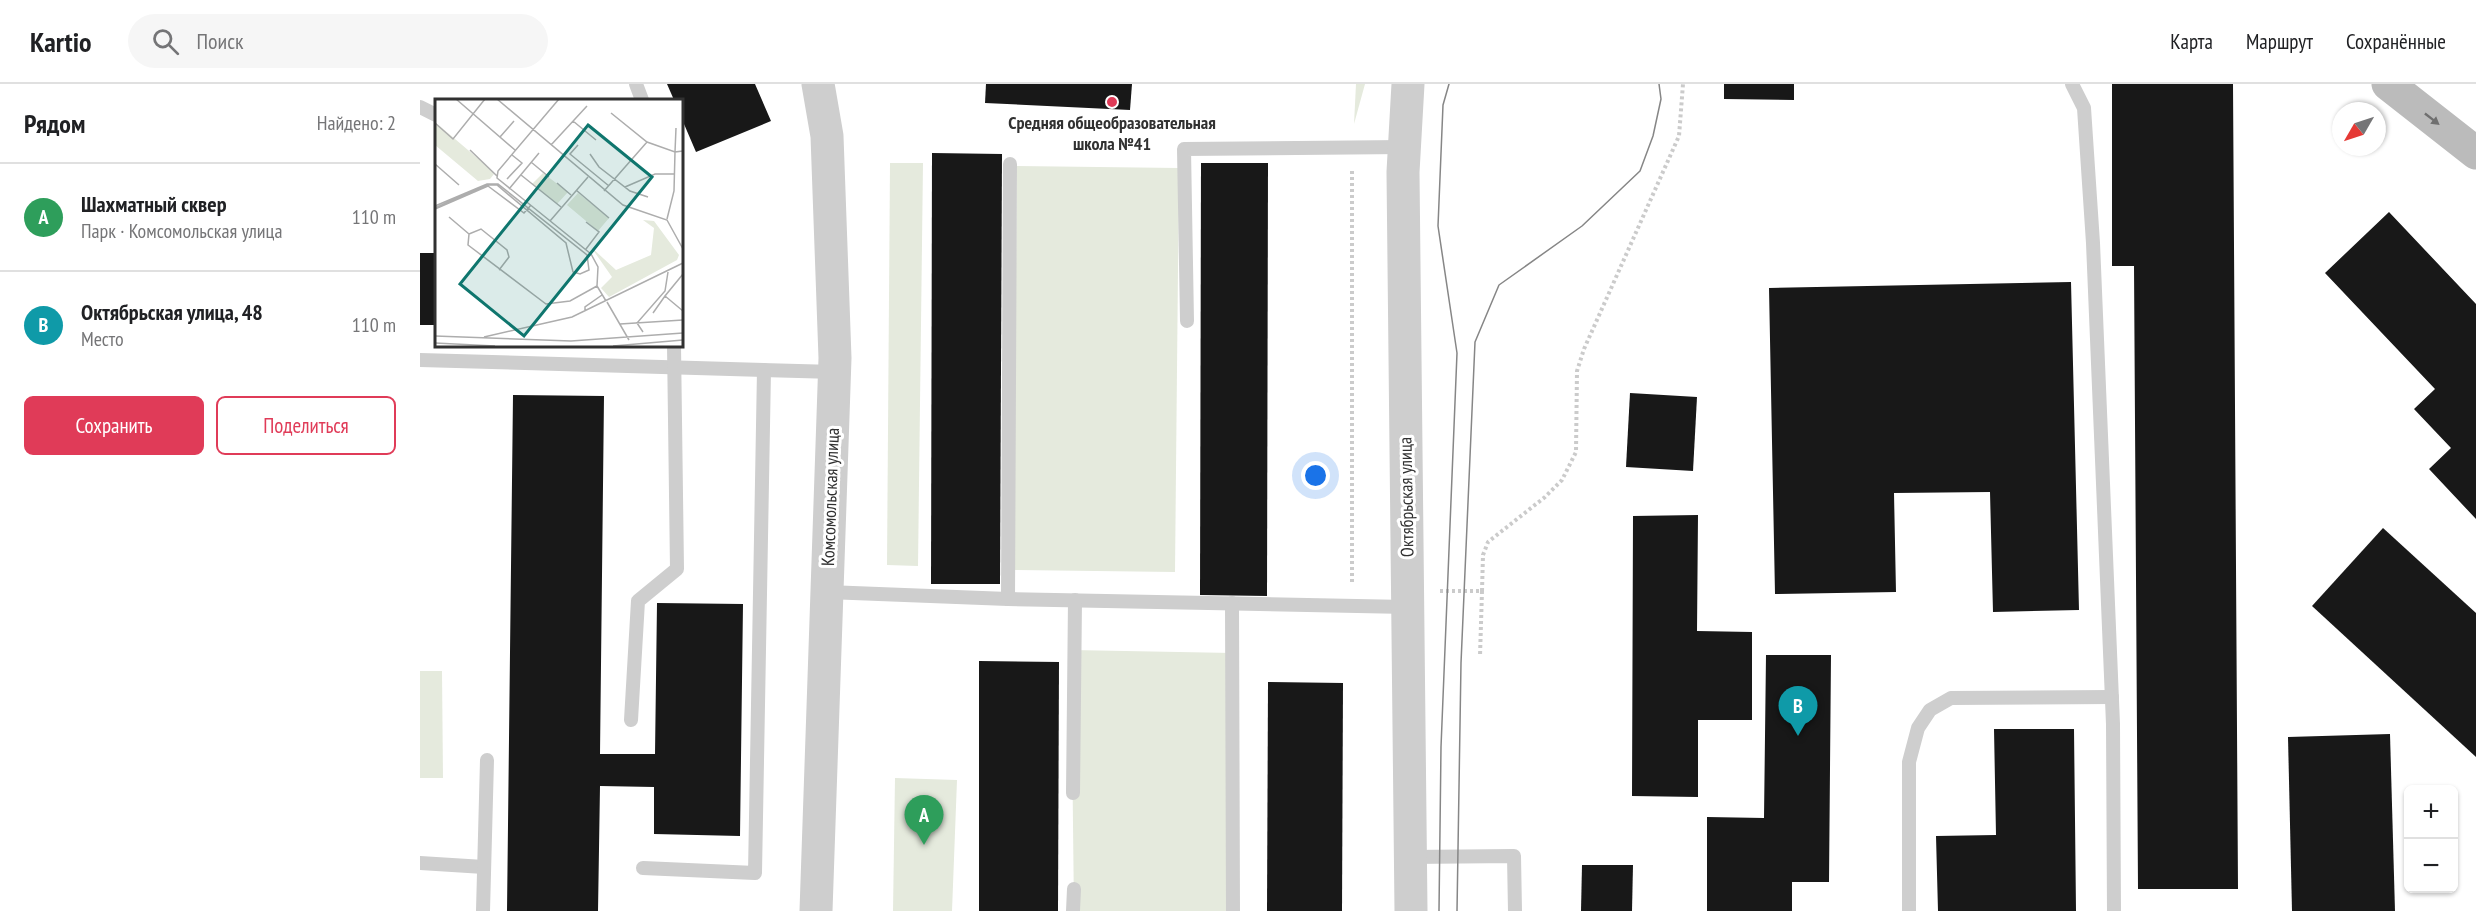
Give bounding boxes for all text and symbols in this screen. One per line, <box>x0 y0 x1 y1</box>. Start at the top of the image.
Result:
search box <box>128 14 548 68</box>
text: Kartio <box>30 23 92 60</box>
icon: search <box>149 25 182 58</box>
text: Поиск <box>197 27 244 55</box>
text: Карта <box>2170 28 2213 55</box>
text: Маршрут <box>2246 28 2313 55</box>
text: Сохранённые <box>2346 28 2446 55</box>
marker: Средняя общеобразовательная школа №41 <box>1105 95 1119 109</box>
inset map <box>435 99 682 346</box>
north arrow <box>2332 102 2386 156</box>
text: Рядом <box>24 107 85 140</box>
text: Найдено: 2 <box>317 110 396 136</box>
place label: Средняя общеобразовательная школа №41 <box>1008 111 1216 155</box>
one-way arrow <box>2424 112 2440 125</box>
text: Шахматный сквер <box>81 190 227 218</box>
text: A <box>38 204 49 230</box>
text: 110 m <box>352 204 396 230</box>
text: Парк · Комсомольская улица <box>81 218 282 244</box>
text: Октябрьская улица, 48 <box>81 298 263 326</box>
text: B <box>39 312 48 338</box>
text: 110 m <box>352 312 396 338</box>
text: Место <box>81 326 124 352</box>
button: Сохранить <box>24 396 204 455</box>
button: Поделиться <box>216 396 396 455</box>
street label: Комсомольская улица <box>816 427 844 567</box>
street label: Октябрьская улица <box>1393 437 1419 557</box>
your location <box>1301 461 1330 490</box>
pin: B <box>1778 686 1818 736</box>
map controls <box>2404 785 2458 893</box>
button: + <box>2404 785 2458 839</box>
pin: A <box>904 796 944 845</box>
button: − <box>2404 839 2458 893</box>

